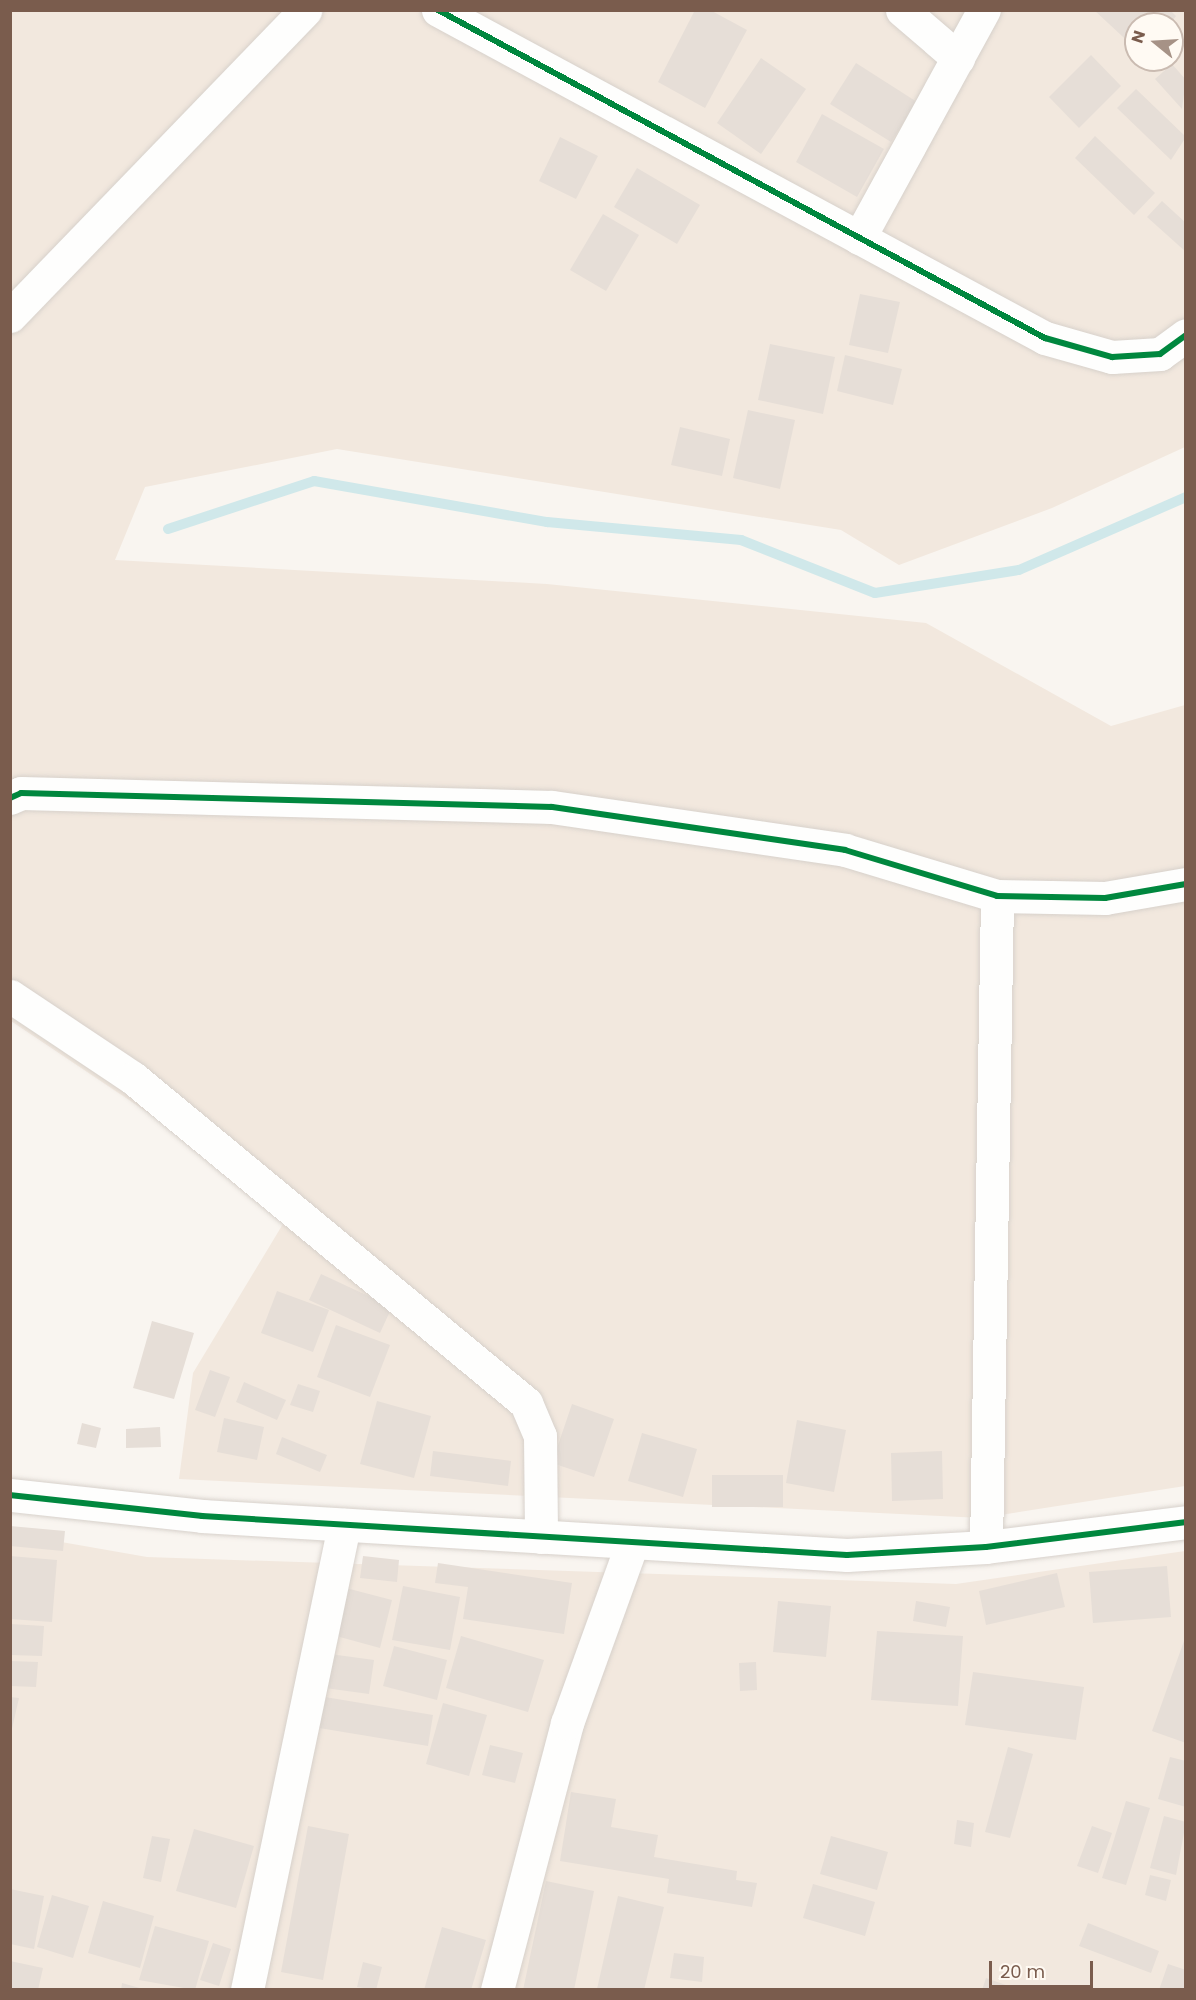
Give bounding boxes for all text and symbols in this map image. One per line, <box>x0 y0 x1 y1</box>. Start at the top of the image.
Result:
north arrow <box>1124 12 1184 72</box>
text: N <box>1126 28 1151 46</box>
scale bar <box>992 1949 1096 1987</box>
text: 20 m <box>1000 1959 1045 1984</box>

